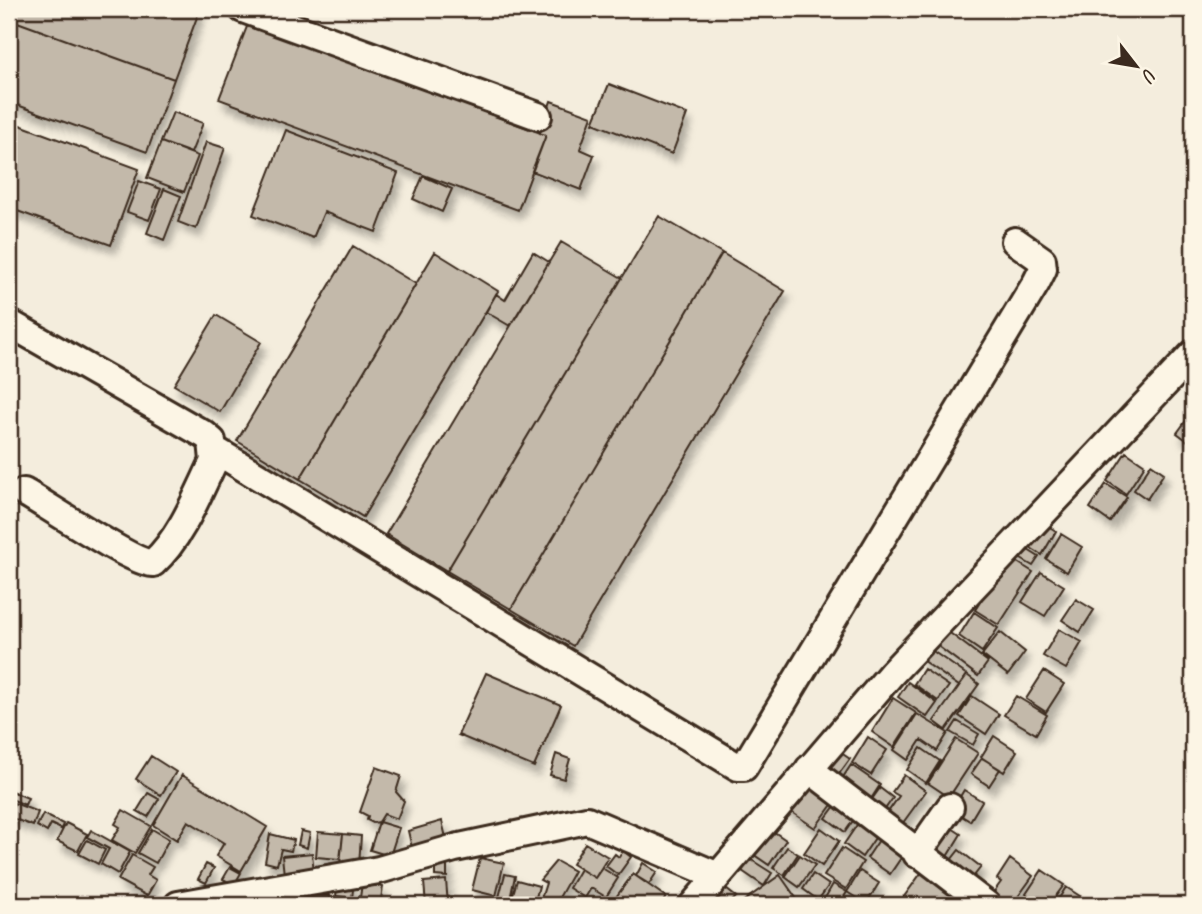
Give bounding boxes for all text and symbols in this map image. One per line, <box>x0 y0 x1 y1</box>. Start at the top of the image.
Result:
north arrow <box>1100 32 1170 102</box>
text: U <box>1135 64 1162 88</box>

